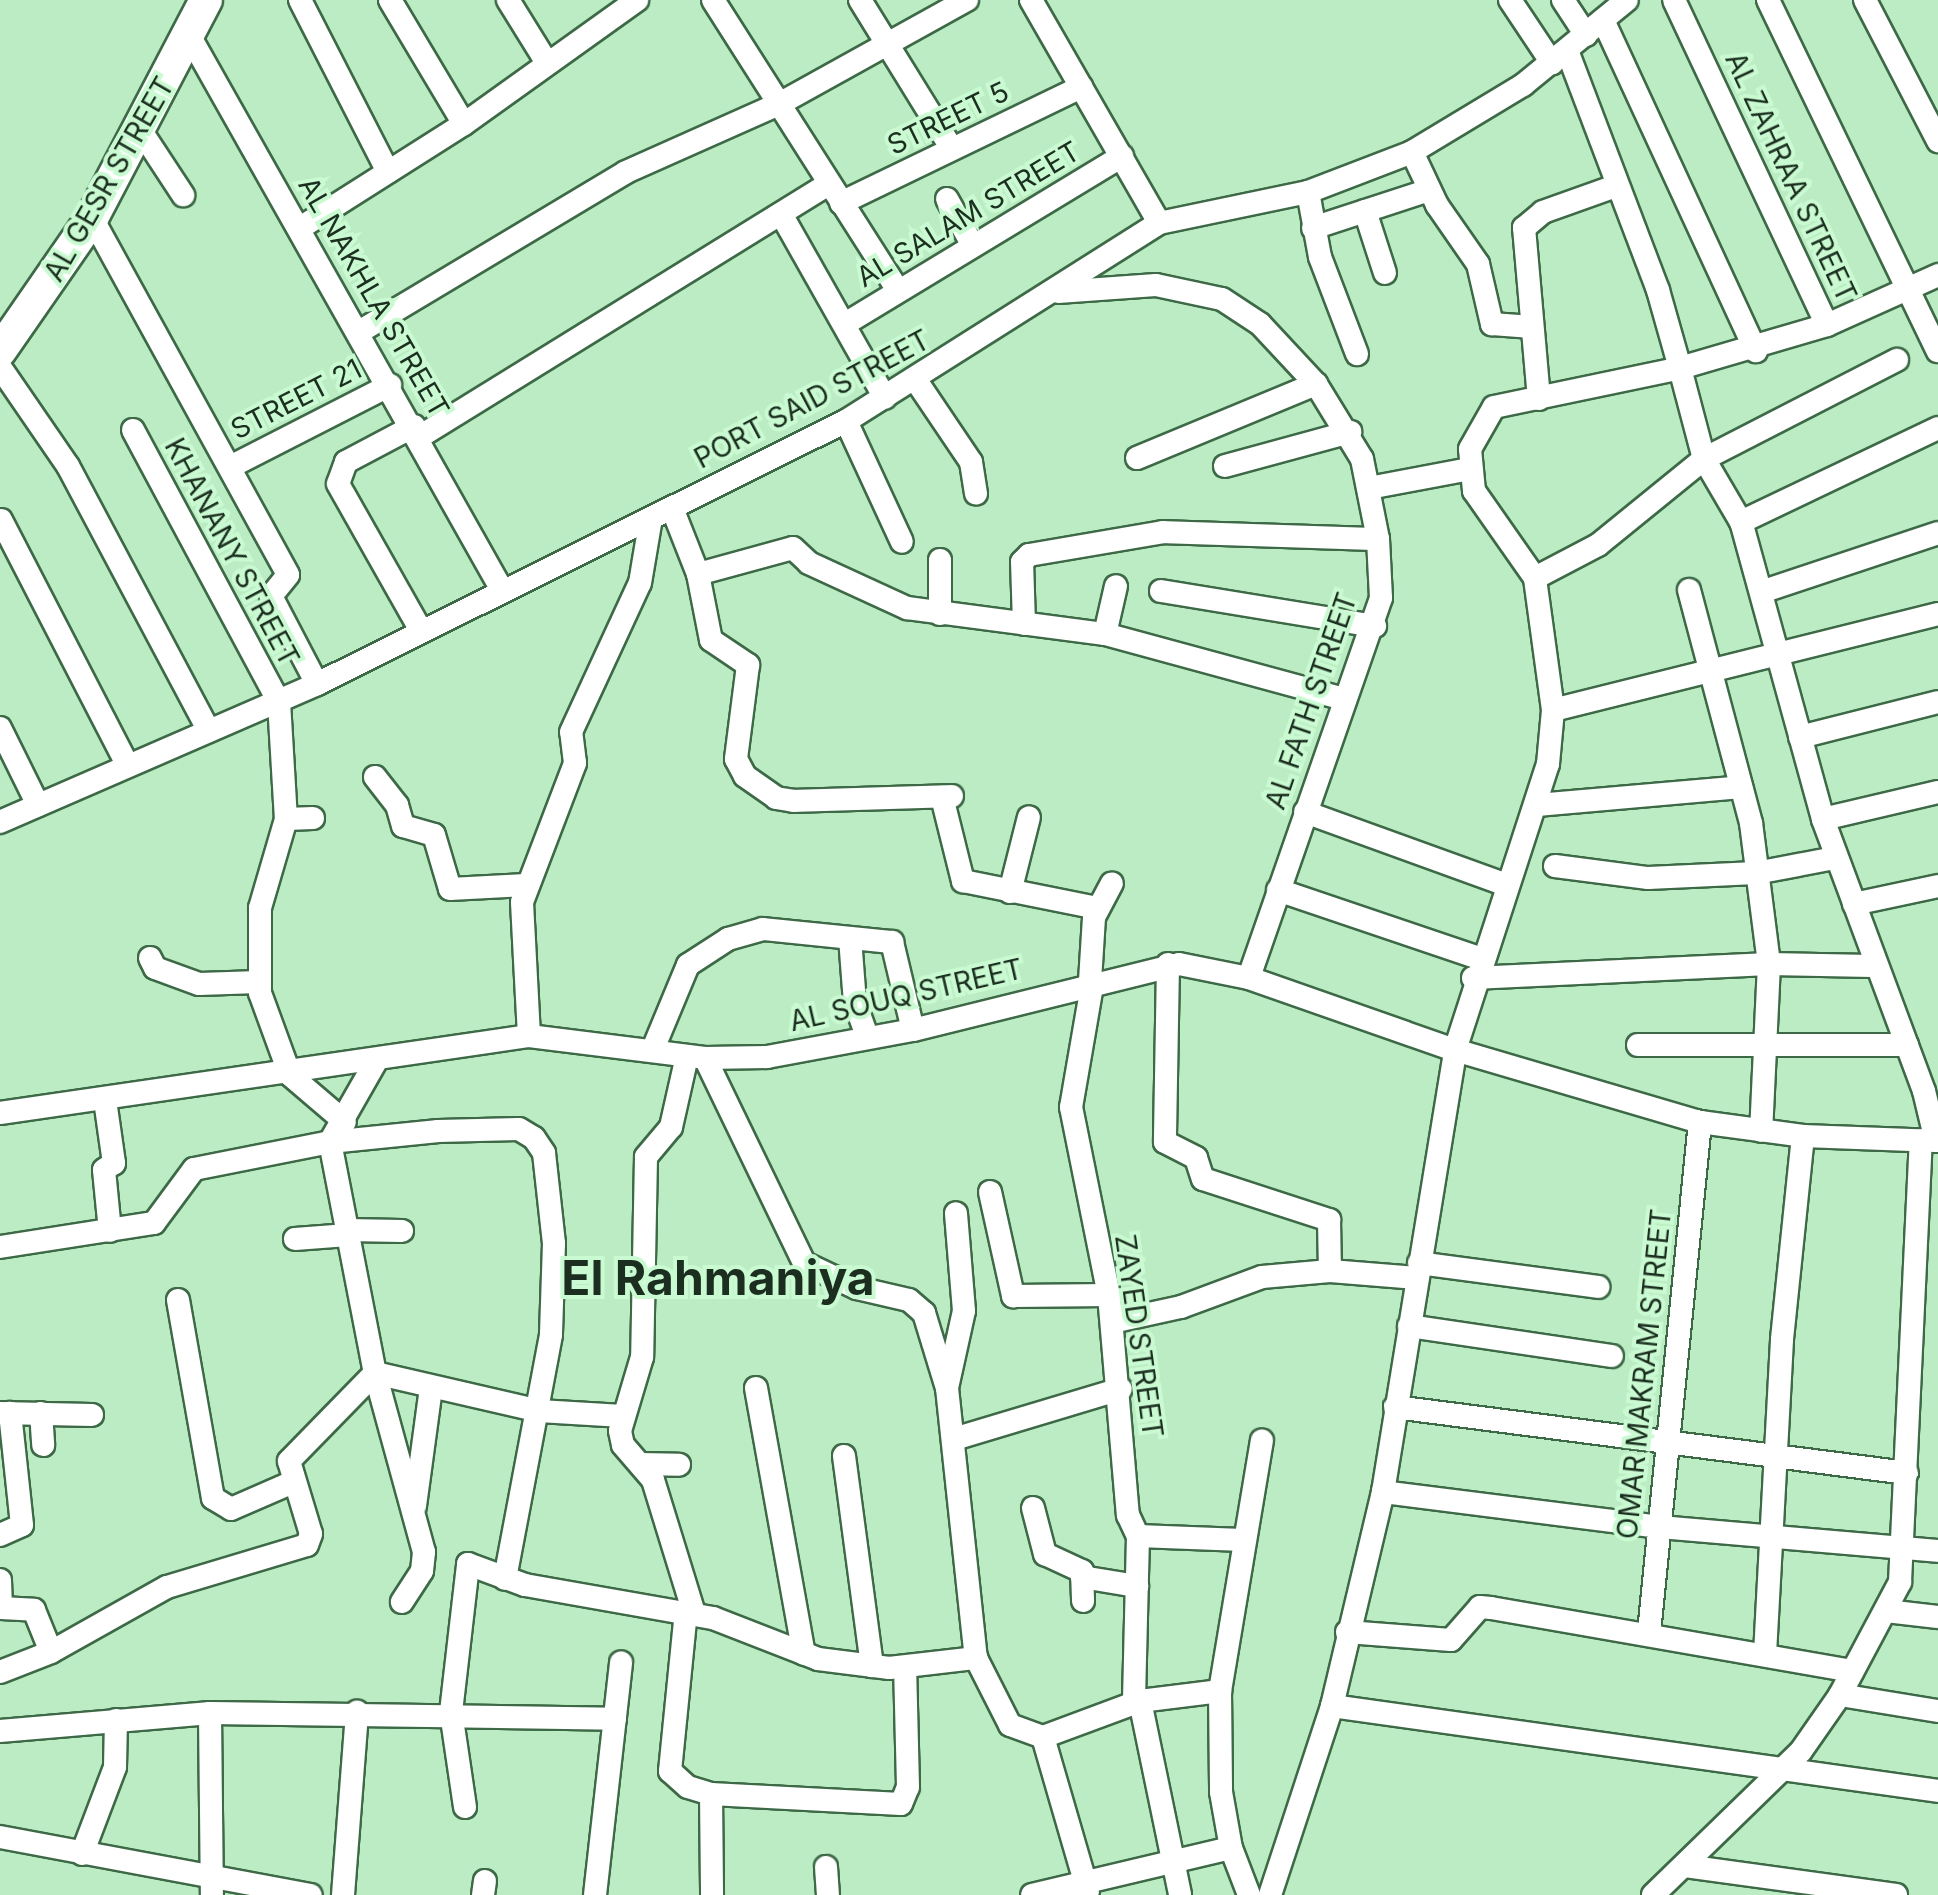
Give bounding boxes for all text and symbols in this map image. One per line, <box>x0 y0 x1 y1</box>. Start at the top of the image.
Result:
street label: AL ZAHRAA STREET <box>1718 47 1864 307</box>
street label: AL GESR STREET <box>37 71 181 287</box>
street label: STREET 5 <box>882 74 1014 162</box>
street label: AL SALAM STREET <box>850 134 1086 294</box>
street label: AL NAKHLA STREET <box>291 171 457 423</box>
street label: PORT SAID STREET <box>688 323 936 475</box>
street label: STREET 21 <box>225 352 367 446</box>
street label: KHANANY STREET <box>158 432 306 672</box>
street label: AL FATH STREET <box>1258 588 1364 814</box>
street label: AL SOUQ STREET <box>786 952 1026 1038</box>
street label: OMAR MAKRAM STREET <box>1610 1207 1678 1541</box>
street label: ZAYED STREET <box>1108 1232 1170 1440</box>
district label: El Rahmaniya <box>561 1249 875 1307</box>

